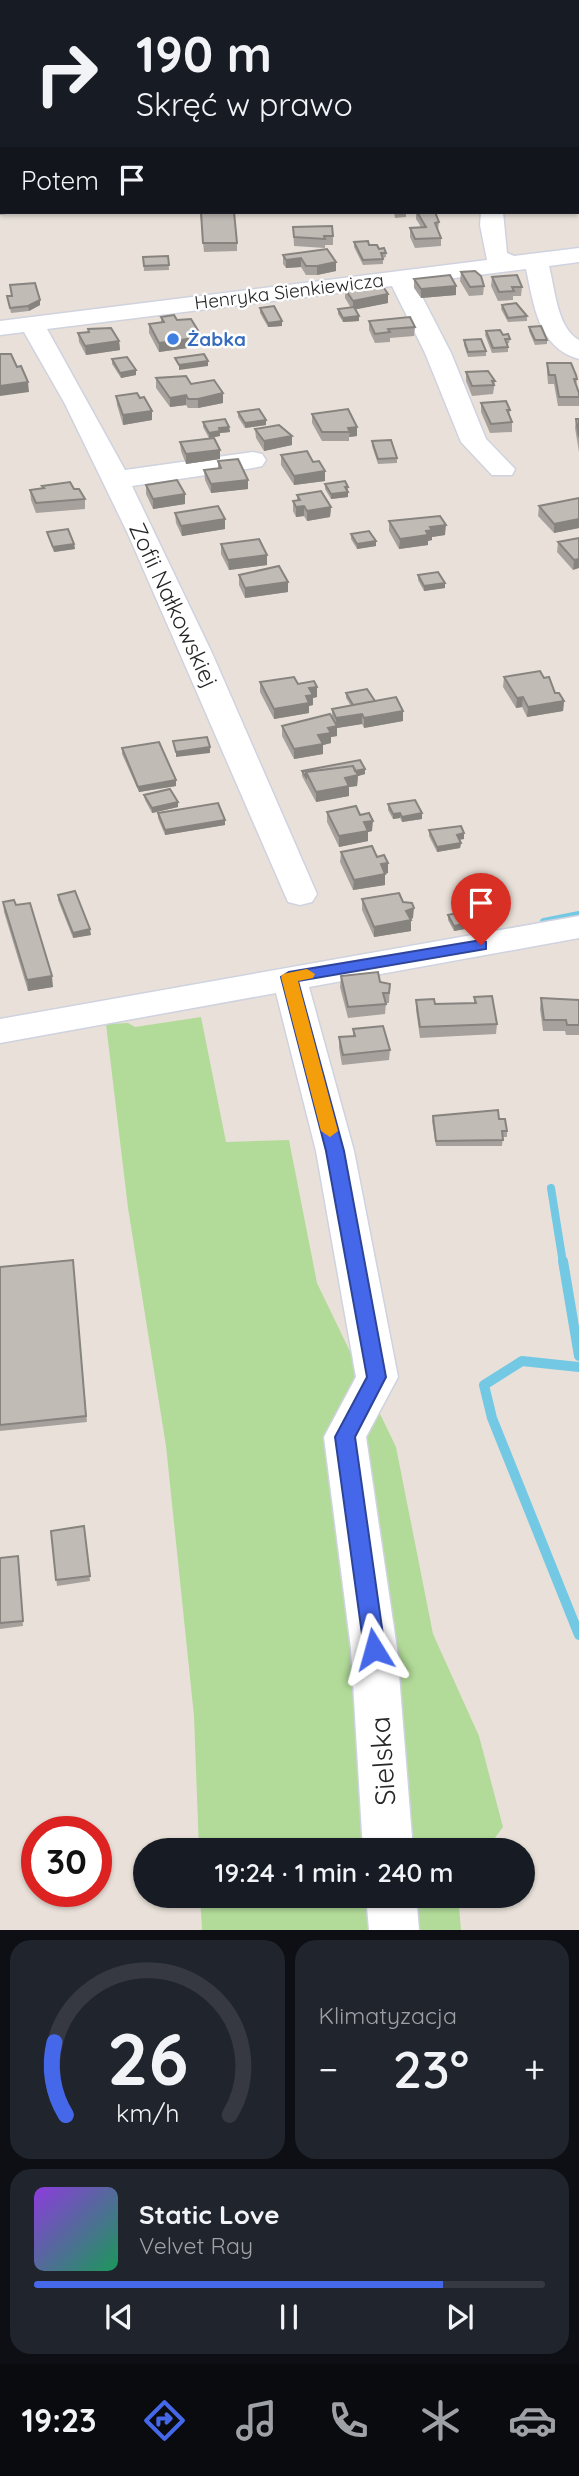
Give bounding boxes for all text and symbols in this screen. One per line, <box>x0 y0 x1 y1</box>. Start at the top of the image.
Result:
text: 190 m <box>136 23 272 84</box>
icon: right <box>21 28 112 119</box>
text: Skręć w prawo <box>136 84 353 124</box>
icon: arrive <box>113 161 151 199</box>
text: Potem <box>21 164 99 197</box>
street label: Henryka Sienkiewicza <box>193 267 385 315</box>
place label: Żabka <box>187 327 246 351</box>
marker: Żabka <box>165 331 181 347</box>
street label: Zofii Nałkowskiej <box>123 518 225 692</box>
pin <box>451 873 511 945</box>
icon: arrive <box>462 884 500 922</box>
position arrow <box>337 1612 411 1686</box>
street label: Sielska <box>361 1715 403 1807</box>
speed limit sign: 30 <box>21 1816 112 1907</box>
text: 19:24 · 1 min · 240 m <box>215 1856 453 1889</box>
text: Klimatyzacja <box>319 2001 457 2030</box>
text: 26 <box>106 2013 188 2104</box>
text: 23° <box>393 2036 469 2101</box>
text: − <box>319 2045 338 2093</box>
text: + <box>524 2045 545 2093</box>
text: km/h <box>116 2097 179 2128</box>
text: Static Love <box>139 2198 280 2231</box>
text: Velvet Ray <box>139 2231 253 2260</box>
icon: previous <box>100 2298 138 2336</box>
icon: pause <box>270 2298 308 2336</box>
icon: next <box>441 2298 479 2336</box>
icon: directions <box>140 2396 189 2445</box>
icon: music <box>232 2396 281 2445</box>
icon: phone <box>324 2396 373 2445</box>
icon: climate <box>416 2396 465 2445</box>
icon: car <box>508 2396 557 2445</box>
text: 19:23 <box>22 2400 96 2440</box>

